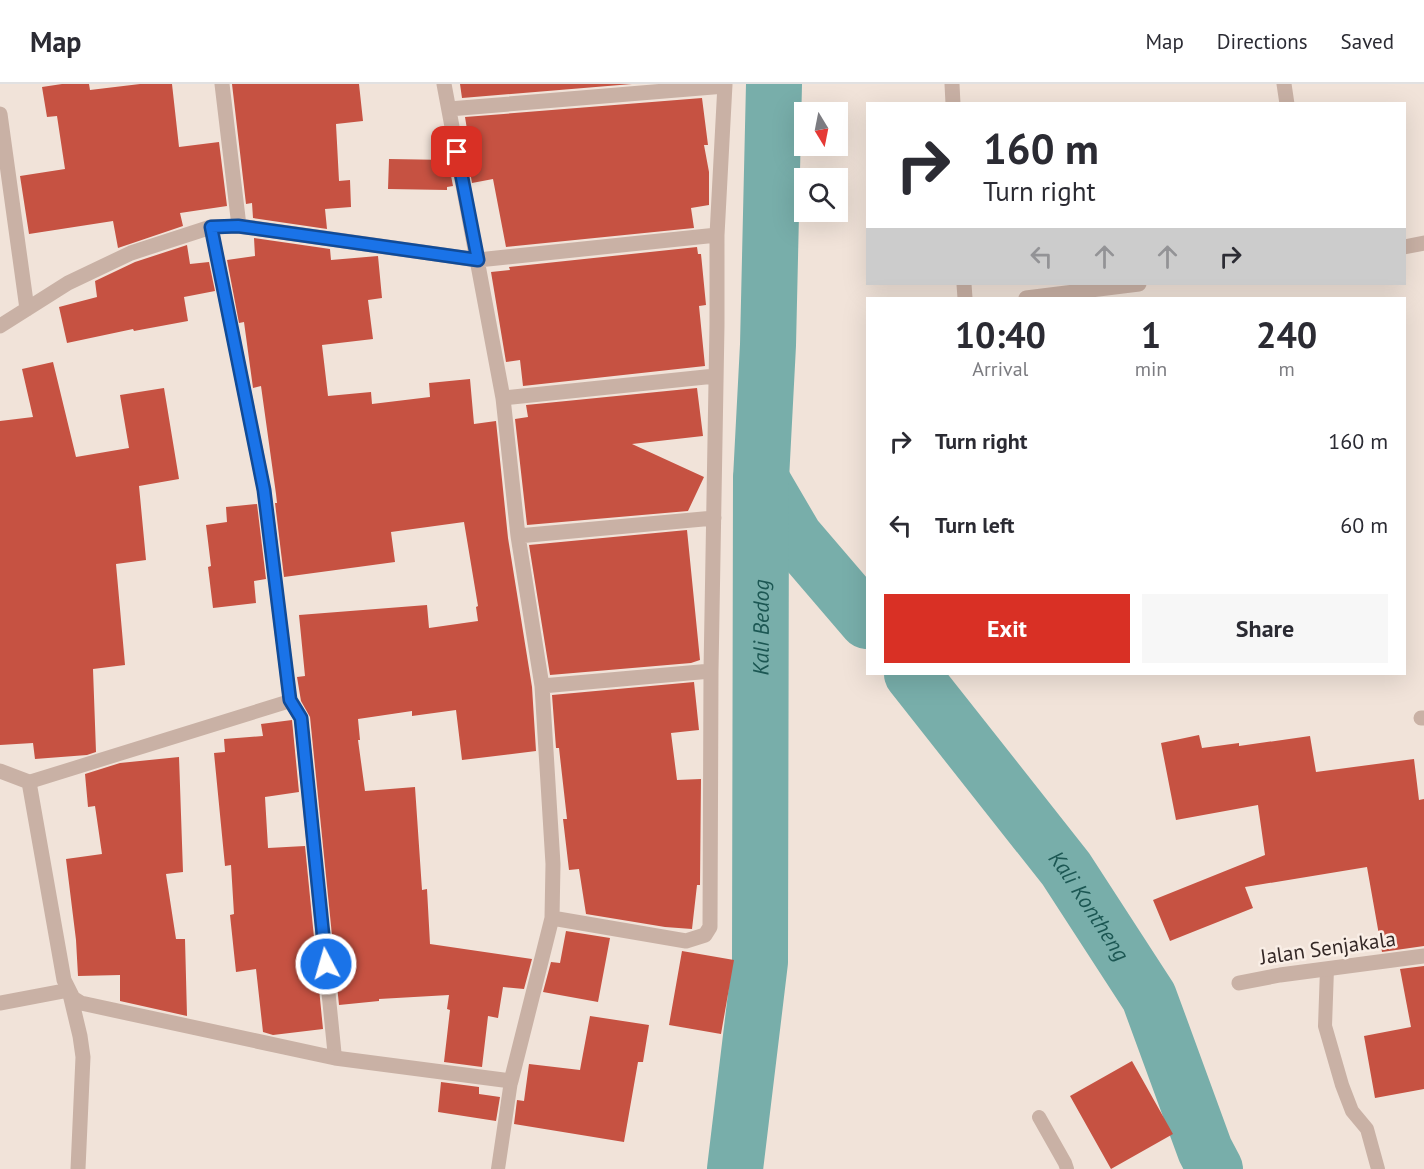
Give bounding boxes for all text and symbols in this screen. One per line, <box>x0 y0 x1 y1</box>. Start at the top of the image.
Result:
text: Map <box>30 23 81 60</box>
text: Map <box>1145 28 1184 55</box>
text: Directions <box>1217 28 1308 55</box>
text: Saved <box>1341 28 1394 55</box>
north arrow <box>794 102 848 156</box>
map controls <box>794 102 848 222</box>
text: 160 m <box>983 121 1099 176</box>
pin <box>431 126 482 177</box>
icon: right <box>884 126 962 204</box>
icon: arrive <box>440 135 473 168</box>
button: search <box>794 168 848 222</box>
text: Turn right <box>983 174 1096 208</box>
icon: left <box>1025 240 1058 273</box>
icon: ahead <box>1088 240 1121 273</box>
icon: ahead <box>1151 240 1184 273</box>
icon: right <box>1214 240 1247 273</box>
text: 10:40 <box>955 311 1046 358</box>
text: 1 <box>1141 311 1161 358</box>
text: 240 <box>1256 311 1317 358</box>
text: Arrival <box>972 356 1028 382</box>
text: min <box>1135 356 1167 382</box>
text: m <box>1279 356 1295 382</box>
icon: right <box>884 425 917 458</box>
text: Turn right <box>935 427 1027 455</box>
text: 160 m <box>1328 427 1388 455</box>
icon: left <box>884 509 917 542</box>
text: Turn left <box>935 511 1015 539</box>
text: 60 m <box>1340 511 1388 539</box>
water label: Kali Bedog <box>747 579 775 676</box>
button: Exit <box>884 594 1130 663</box>
button: Share <box>1142 594 1388 663</box>
water label: Kali Kontheng <box>1043 845 1136 966</box>
street label: Jalan Senjakala <box>1257 925 1397 971</box>
position arrow <box>294 932 358 996</box>

